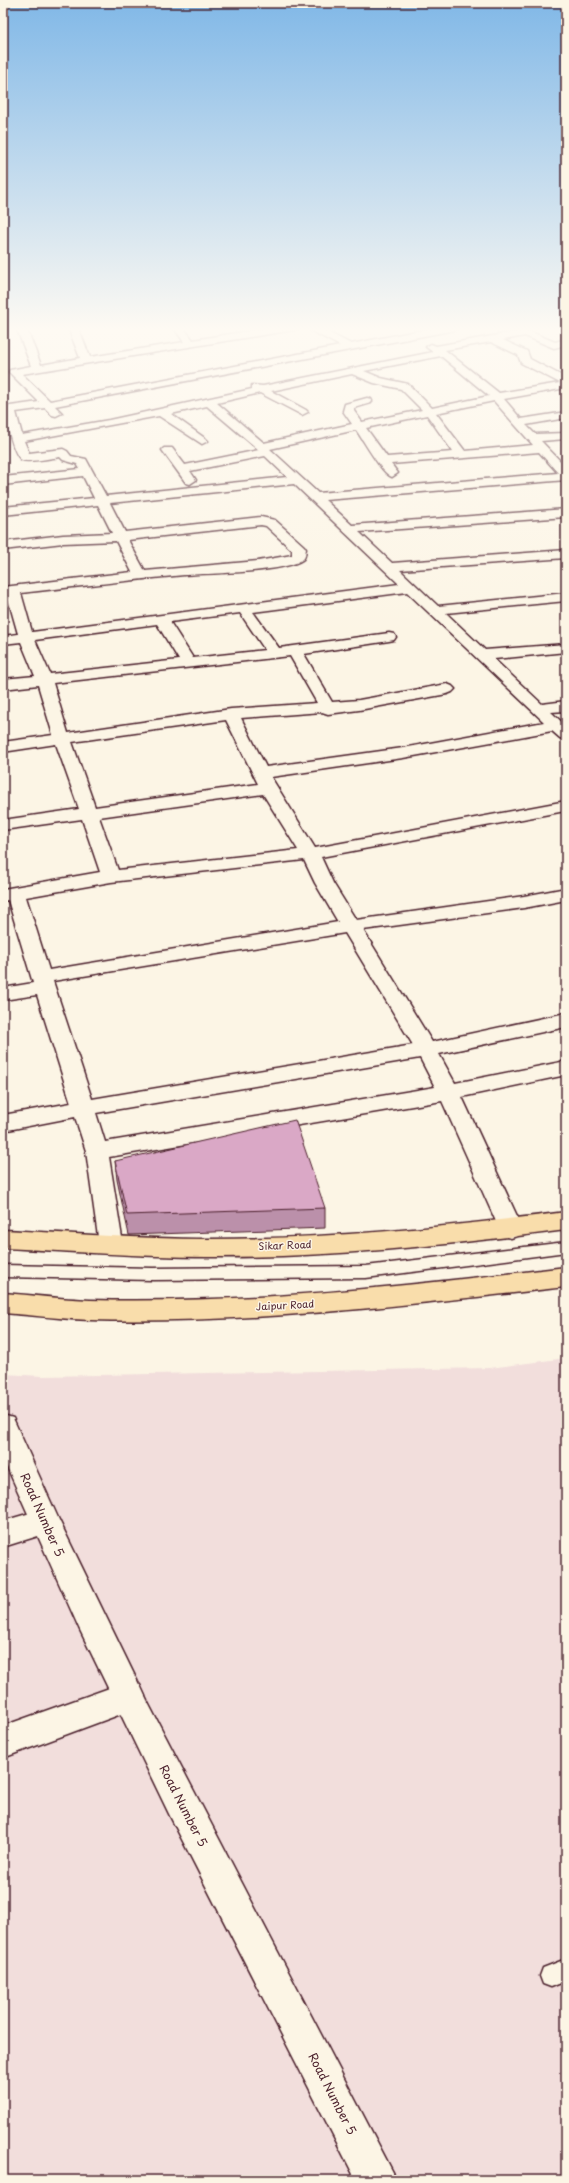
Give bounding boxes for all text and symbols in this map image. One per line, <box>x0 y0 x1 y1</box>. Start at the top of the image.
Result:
street label: Sikar Road <box>258 1236 312 1253</box>
street label: Jaipur Road <box>255 1295 315 1314</box>
street label: Road Number 5 <box>16 1470 69 1559</box>
street label: Road Number 5 <box>155 1761 212 1850</box>
street label: Road Number 5 <box>304 2049 361 2138</box>

